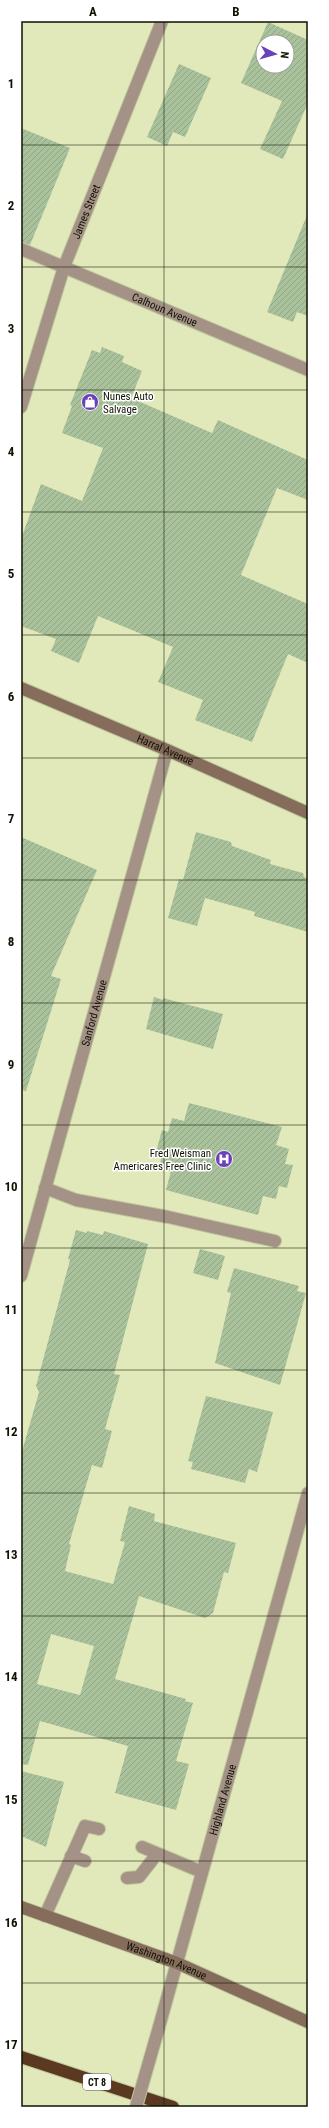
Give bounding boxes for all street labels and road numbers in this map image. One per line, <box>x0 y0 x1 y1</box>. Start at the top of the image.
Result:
street label: James Street <box>70 183 103 241</box>
street label: Calhoun Avenue <box>130 291 199 330</box>
street label: Harral Avenue <box>135 732 196 768</box>
street label: Sanford Avenue <box>79 978 110 1048</box>
street label: Highland Avenue <box>207 1763 239 1837</box>
street label: Washington Avenue <box>124 1939 209 1982</box>
road number: CT 8 <box>83 2074 111 2090</box>

